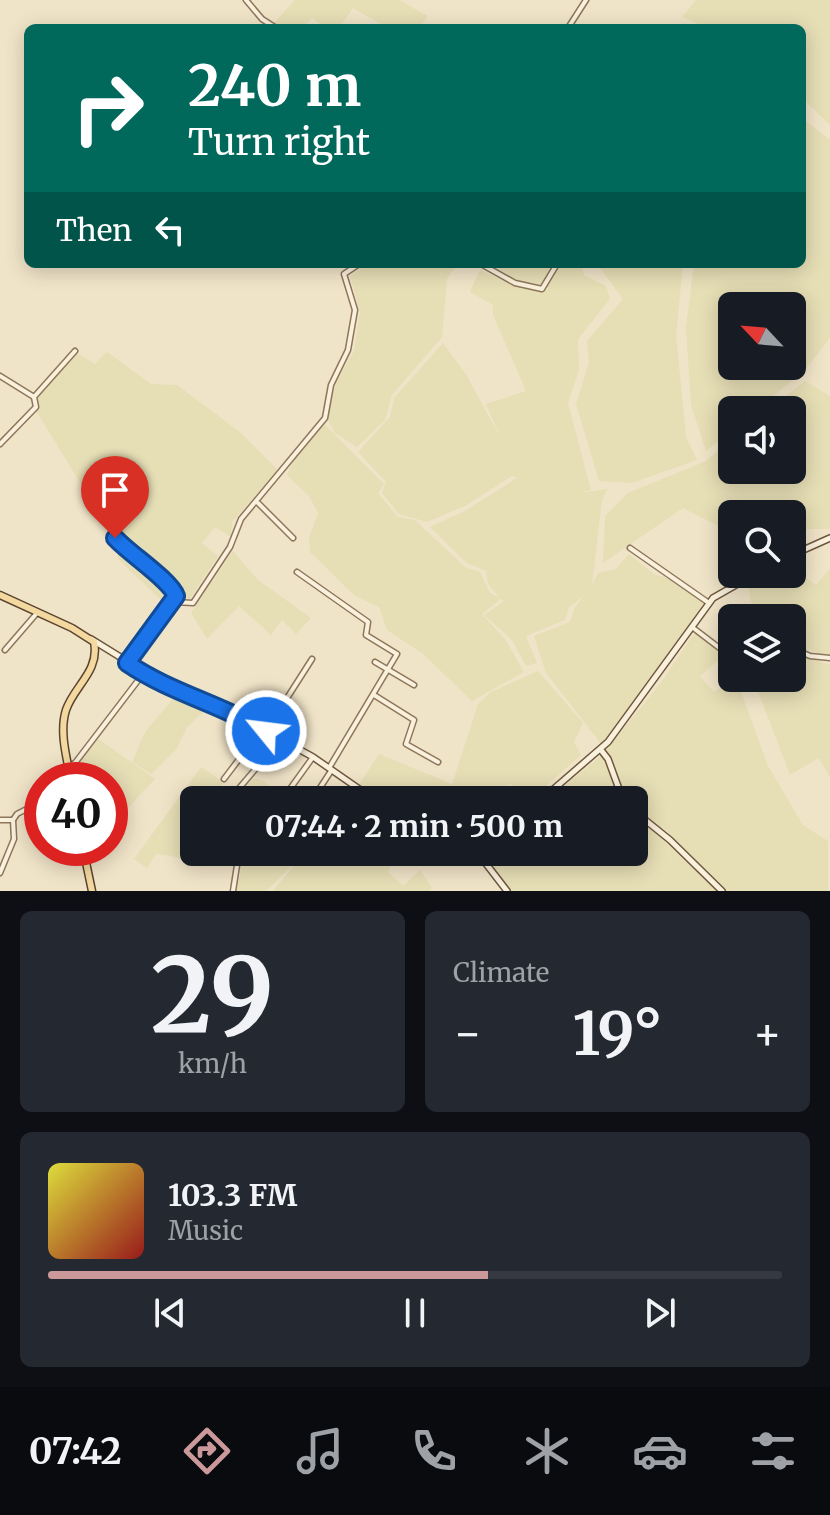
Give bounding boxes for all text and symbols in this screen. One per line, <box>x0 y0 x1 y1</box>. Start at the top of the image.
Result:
text: 240 m <box>188 51 361 121</box>
icon: right <box>56 56 160 160</box>
text: Turn right <box>188 120 370 165</box>
icon: left <box>148 208 192 252</box>
text: Then <box>56 211 132 249</box>
north arrow <box>718 292 806 380</box>
map controls <box>718 292 806 692</box>
button: sound <box>718 396 806 484</box>
pin <box>81 456 149 538</box>
icon: arrive <box>93 468 137 512</box>
button: search <box>718 500 806 588</box>
button: layers <box>718 604 806 692</box>
position arrow <box>224 689 308 773</box>
speed limit sign: 40 <box>24 762 128 866</box>
text: 07:44 · 2 min · 500 m <box>265 807 563 845</box>
text: 29 <box>151 930 274 1060</box>
text: Climate <box>453 956 549 989</box>
text: 19° <box>573 996 663 1071</box>
text: − <box>453 1006 482 1061</box>
text: + <box>753 1006 782 1061</box>
text: km/h <box>178 1047 247 1080</box>
text: 103.3 FM <box>168 1176 297 1214</box>
text: Music <box>168 1214 243 1247</box>
icon: previous <box>148 1291 192 1335</box>
icon: pause <box>393 1291 437 1335</box>
icon: next <box>638 1291 682 1335</box>
icon: directions <box>179 1423 235 1479</box>
icon: music <box>292 1423 348 1479</box>
icon: phone <box>406 1423 462 1479</box>
icon: climate <box>519 1423 575 1479</box>
icon: car <box>632 1423 688 1479</box>
icon: filters <box>745 1423 801 1479</box>
text: 07:42 <box>29 1429 122 1474</box>

